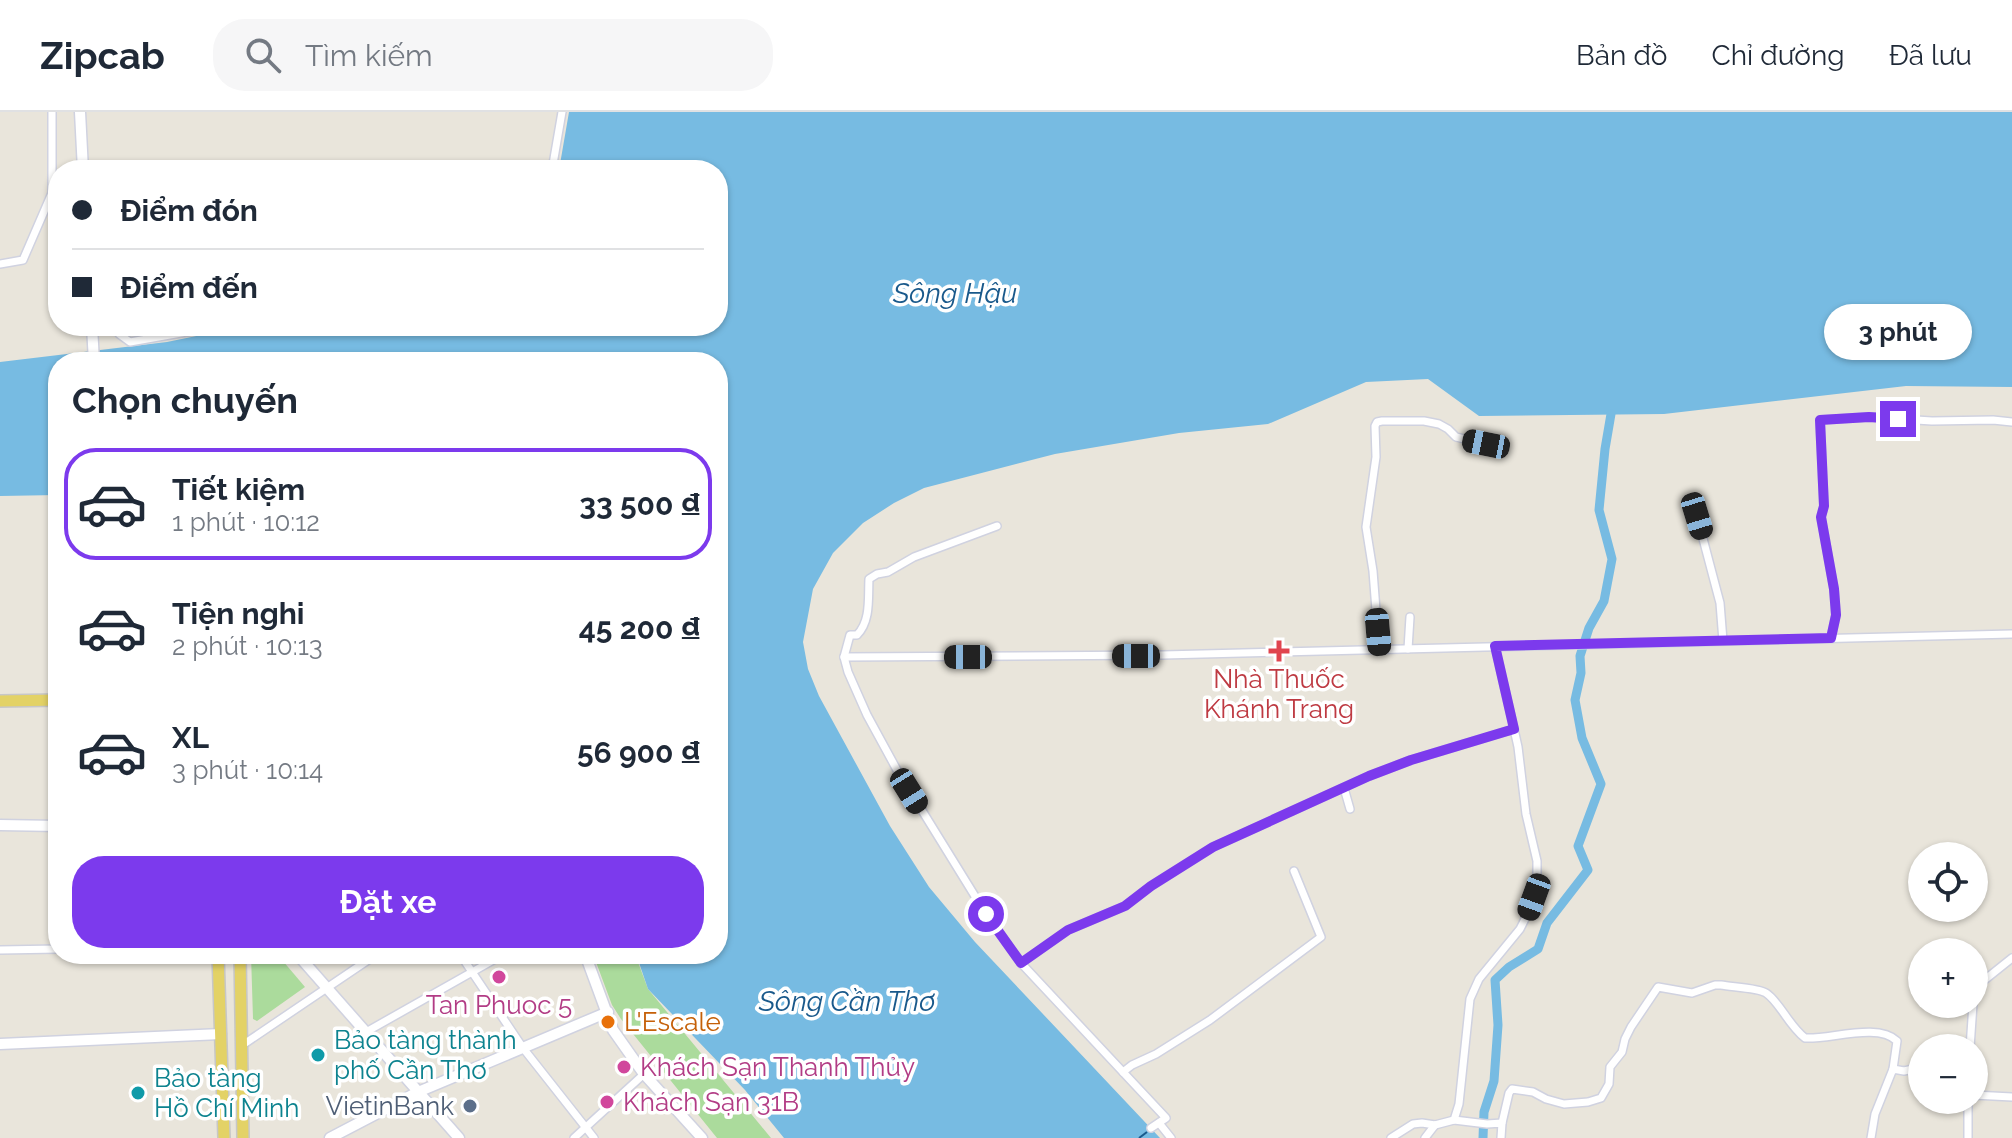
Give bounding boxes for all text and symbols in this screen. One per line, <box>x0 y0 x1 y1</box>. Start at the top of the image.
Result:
search box <box>213 19 773 91</box>
text: Zipcab <box>40 33 165 78</box>
icon: search <box>241 33 285 77</box>
text: Tìm kiếm <box>305 38 433 73</box>
text: Bản đồ <box>1576 39 1668 72</box>
text: Chỉ đường <box>1712 39 1845 72</box>
text: Đã lưu <box>1889 39 1972 72</box>
text: Điểm đón <box>120 193 258 228</box>
text: Điểm đến <box>120 270 258 305</box>
water label: Sông Hậu <box>892 277 1017 310</box>
callout: 3 phút <box>1824 303 1972 359</box>
text: 3 phút <box>1859 317 1937 347</box>
text: Chọn chuyến <box>72 379 298 421</box>
route end <box>1880 401 1916 437</box>
car <box>1460 428 1512 460</box>
icon: car <box>76 468 148 540</box>
text: Tiết kiệm <box>172 472 305 507</box>
text: 33 500 ₫ <box>579 487 700 522</box>
car <box>1679 490 1715 542</box>
text: 1 phút · 10:12 <box>172 507 320 537</box>
icon: car <box>76 592 148 664</box>
text: Tiện nghi <box>172 596 304 631</box>
car <box>1364 607 1392 657</box>
text: 45 200 ₫ <box>579 611 700 646</box>
text: 2 phút · 10:13 <box>172 631 323 661</box>
marker: Nhà Thuốc Khánh Trang <box>1270 642 1288 660</box>
car <box>1112 644 1160 668</box>
car <box>944 645 992 669</box>
place label: Nhà Thuốc Khánh Trang <box>1204 664 1354 724</box>
icon: car <box>76 716 148 788</box>
text: XL <box>172 720 209 755</box>
text: 56 900 ₫ <box>577 735 700 770</box>
text: 3 phút · 10:14 <box>172 755 323 785</box>
car <box>886 764 932 818</box>
map controls <box>1908 842 1988 1114</box>
button: locate <box>1908 842 1988 922</box>
button: Đặt xe <box>72 856 704 948</box>
car <box>1515 870 1553 924</box>
route start <box>968 896 1004 932</box>
button: + <box>1908 938 1988 1018</box>
marker: Tan Phuoc 5 <box>490 968 508 986</box>
water label: Sông Cần Thơ <box>758 985 935 1018</box>
place label: Tan Phuoc 5 <box>426 990 572 1020</box>
place label: L'Escale <box>624 1007 721 1037</box>
marker: L'Escale <box>599 1013 617 1031</box>
place label: Bảo tàng thành phố Cần Thơ <box>334 1025 517 1085</box>
button: − <box>1908 1034 1988 1114</box>
marker: Bảo tàng thành phố Cần Thơ <box>309 1046 327 1064</box>
place label: Khách Sạn Thanh Thủy <box>640 1052 915 1082</box>
marker: Khách Sạn Thanh Thủy <box>615 1058 633 1076</box>
place label: Bảo tàng Hồ Chí Minh <box>154 1063 299 1123</box>
marker: Bảo tàng Hồ Chí Minh <box>129 1084 147 1102</box>
place label: Khách Sạn 31B <box>623 1087 799 1117</box>
place label: VietinBank <box>326 1091 454 1121</box>
marker: Khách Sạn 31B <box>598 1093 616 1111</box>
marker: VietinBank <box>461 1097 479 1115</box>

